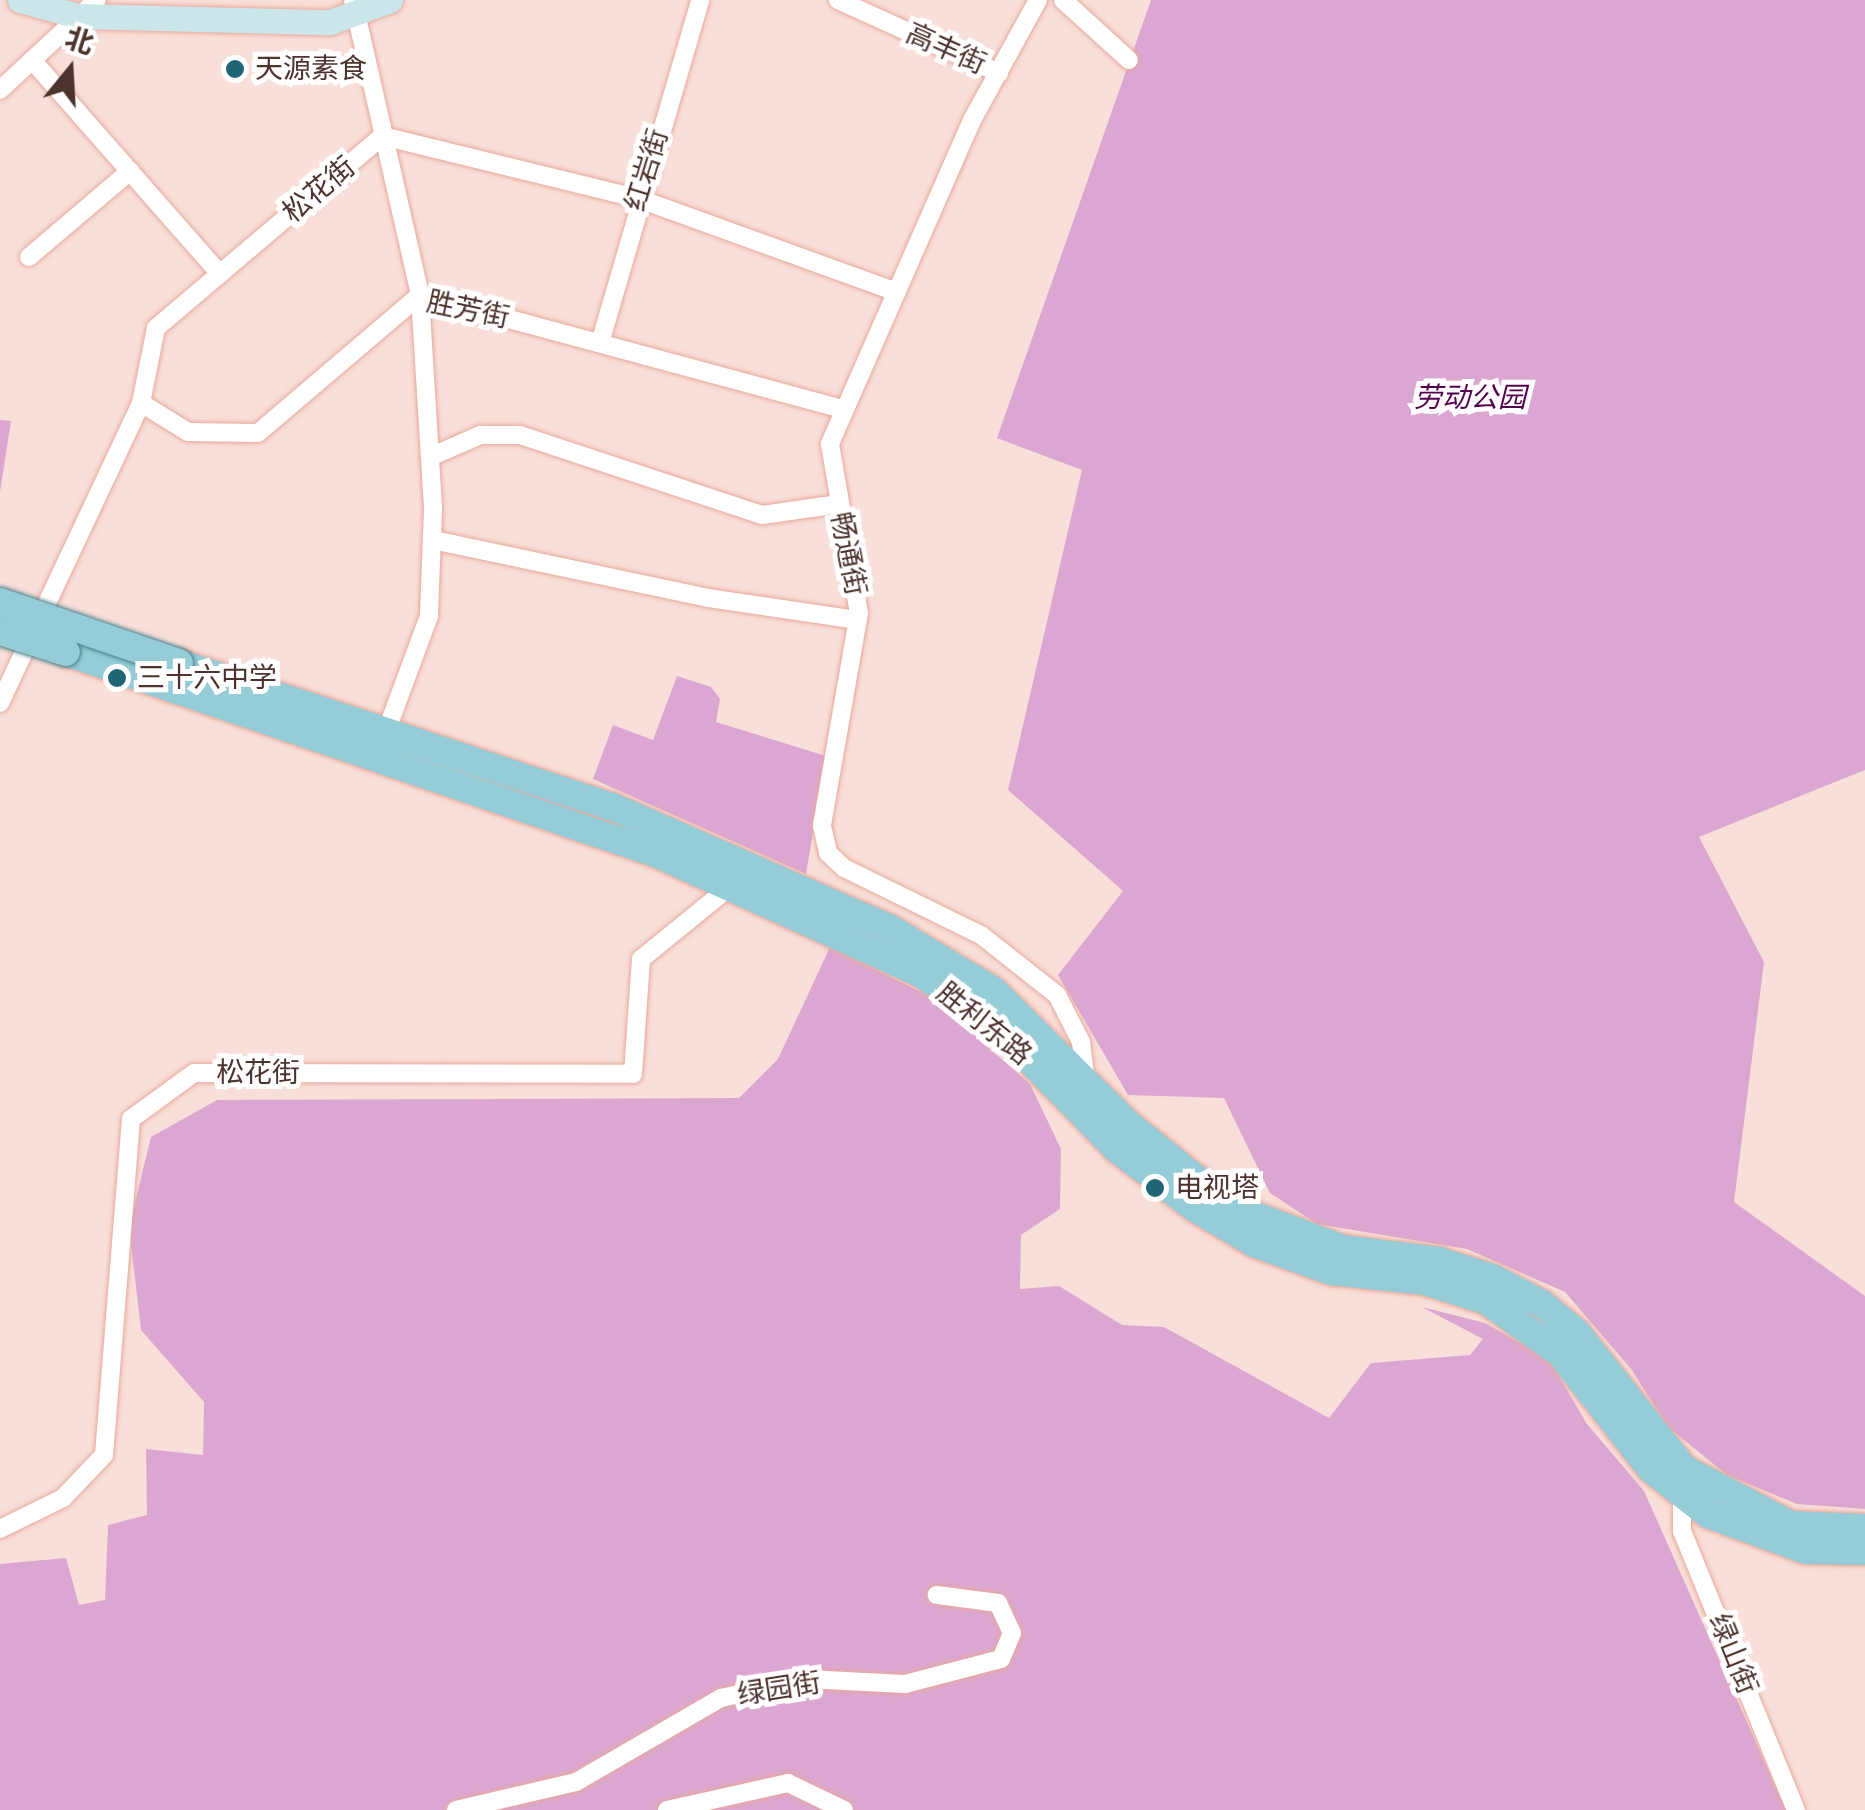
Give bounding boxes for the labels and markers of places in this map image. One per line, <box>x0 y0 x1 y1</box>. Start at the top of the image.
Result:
place label: 天源素食 <box>255 52 367 86</box>
marker: 天源素食 <box>224 58 246 80</box>
place label: 三十六中学 <box>137 661 277 695</box>
marker: 三十六中学 <box>106 667 128 689</box>
place label: 电视塔 <box>1175 1171 1259 1205</box>
marker: 电视塔 <box>1144 1177 1166 1199</box>

